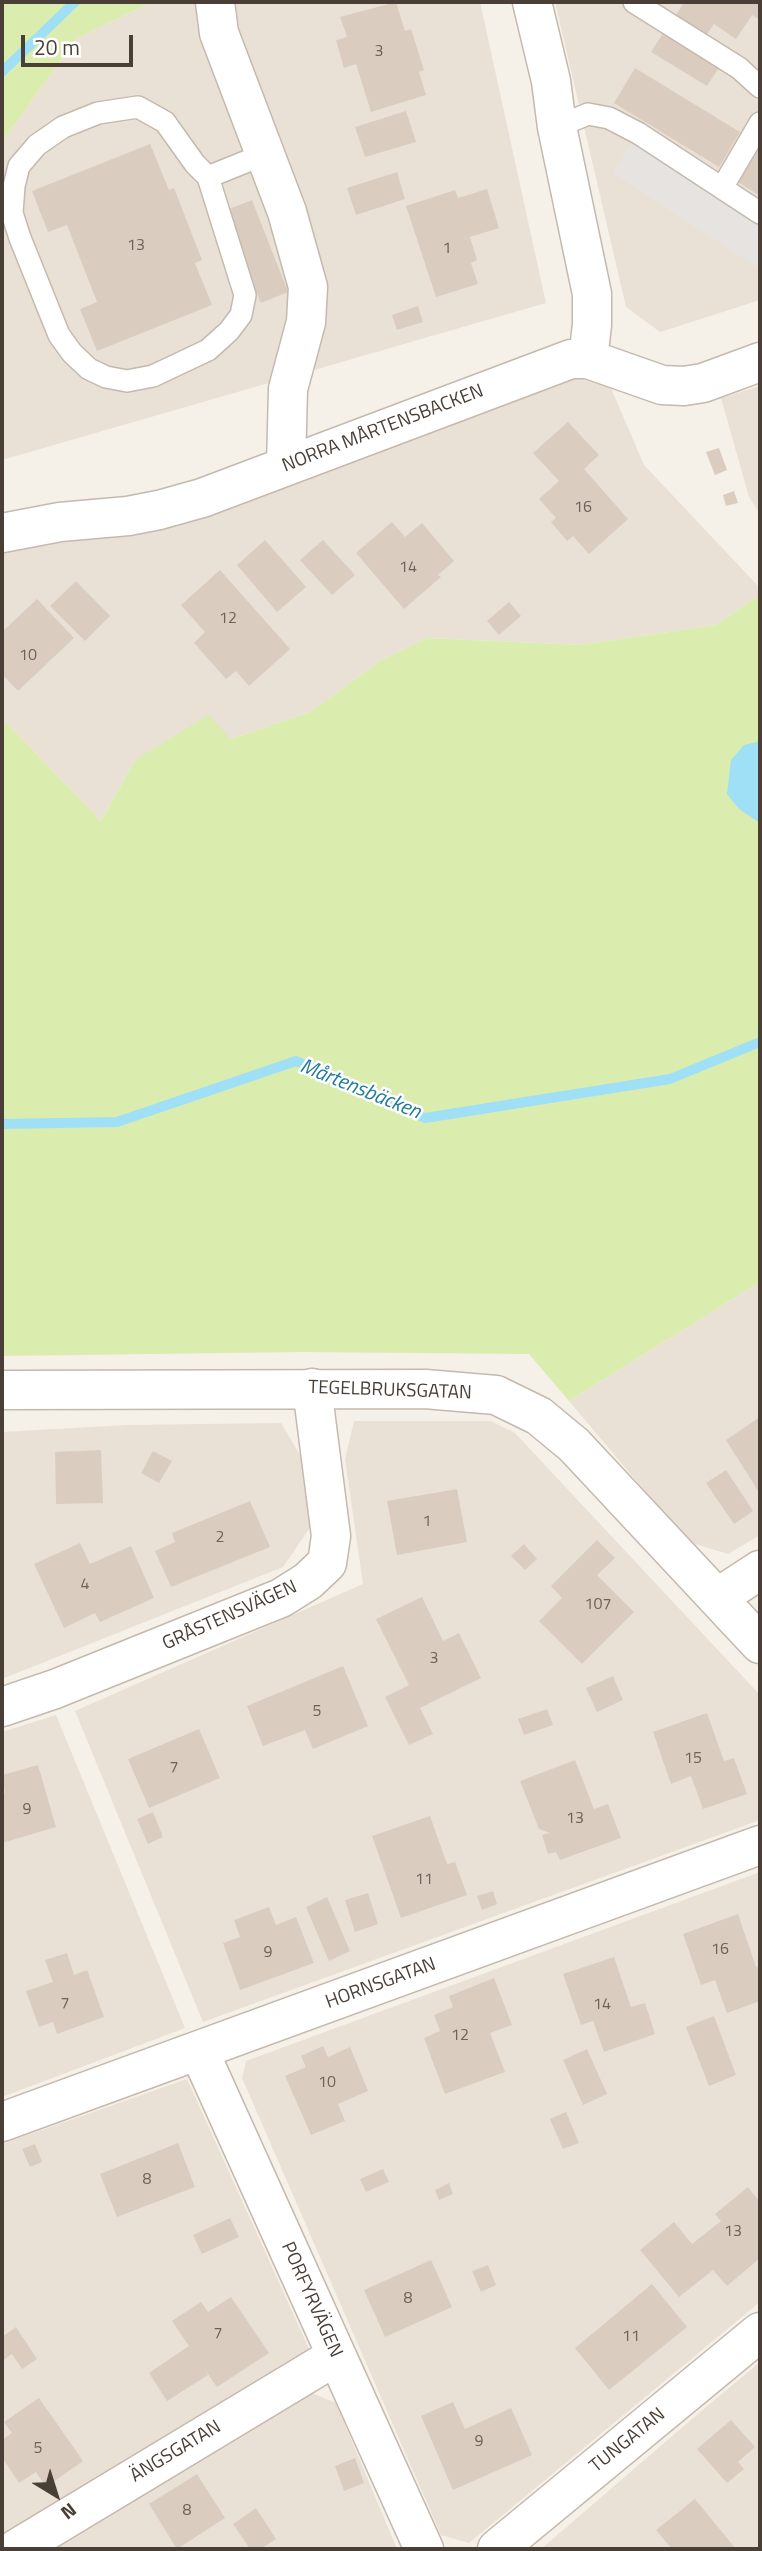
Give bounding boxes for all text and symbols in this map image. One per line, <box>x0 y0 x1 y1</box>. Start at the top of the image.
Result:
scale bar <box>24 21 136 65</box>
text: 20 m <box>34 31 80 63</box>
house number: 3 <box>375 42 383 62</box>
house number: 13 <box>127 236 145 256</box>
house number: 1 <box>443 239 451 259</box>
street label: NORRA MÅRTENSBACKEN <box>279 380 487 478</box>
house number: 16 <box>574 498 592 518</box>
house number: 14 <box>399 558 417 578</box>
house number: 12 <box>219 609 237 629</box>
house number: 10 <box>19 646 37 666</box>
water label: Mårtensbäcken <box>296 1054 424 1126</box>
street label: TEGELBRUKSGATAN <box>308 1377 472 1405</box>
house number: 1 <box>423 1512 431 1532</box>
house number: 2 <box>216 1528 224 1548</box>
house number: 4 <box>81 1575 89 1595</box>
street label: GRÅSTENSVÄGEN <box>159 1576 301 1656</box>
house number: 107 <box>585 1595 611 1615</box>
house number: 3 <box>430 1649 438 1669</box>
house number: 5 <box>313 1702 321 1722</box>
house number: 15 <box>684 1749 702 1769</box>
house number: 7 <box>170 1758 178 1778</box>
house number: 9 <box>23 1800 31 1820</box>
house number: 13 <box>566 1809 584 1829</box>
house number: 11 <box>415 1870 433 1890</box>
house number: 16 <box>711 1940 729 1960</box>
house number: 9 <box>264 1943 272 1963</box>
street label: HORNSGATAN <box>323 1954 439 2014</box>
house number: 7 <box>61 1994 69 2014</box>
house number: 14 <box>593 1995 611 2015</box>
house number: 12 <box>451 2026 469 2046</box>
house number: 10 <box>318 2073 336 2093</box>
house number: 8 <box>143 2170 151 2190</box>
house number: 13 <box>724 2222 742 2242</box>
street label: PORFYRVÄGEN <box>275 2239 347 2361</box>
house number: 8 <box>404 2289 412 2309</box>
house number: 7 <box>214 2324 222 2344</box>
house number: 11 <box>622 2327 640 2347</box>
street label: TUNGATAN <box>586 2404 670 2478</box>
street label: ÄNGSGATAN <box>127 2416 225 2488</box>
house number: 9 <box>475 2432 483 2452</box>
house number: 5 <box>34 2439 42 2459</box>
north arrow <box>21 2460 91 2530</box>
text: N <box>55 2496 83 2527</box>
house number: 8 <box>183 2501 191 2521</box>

